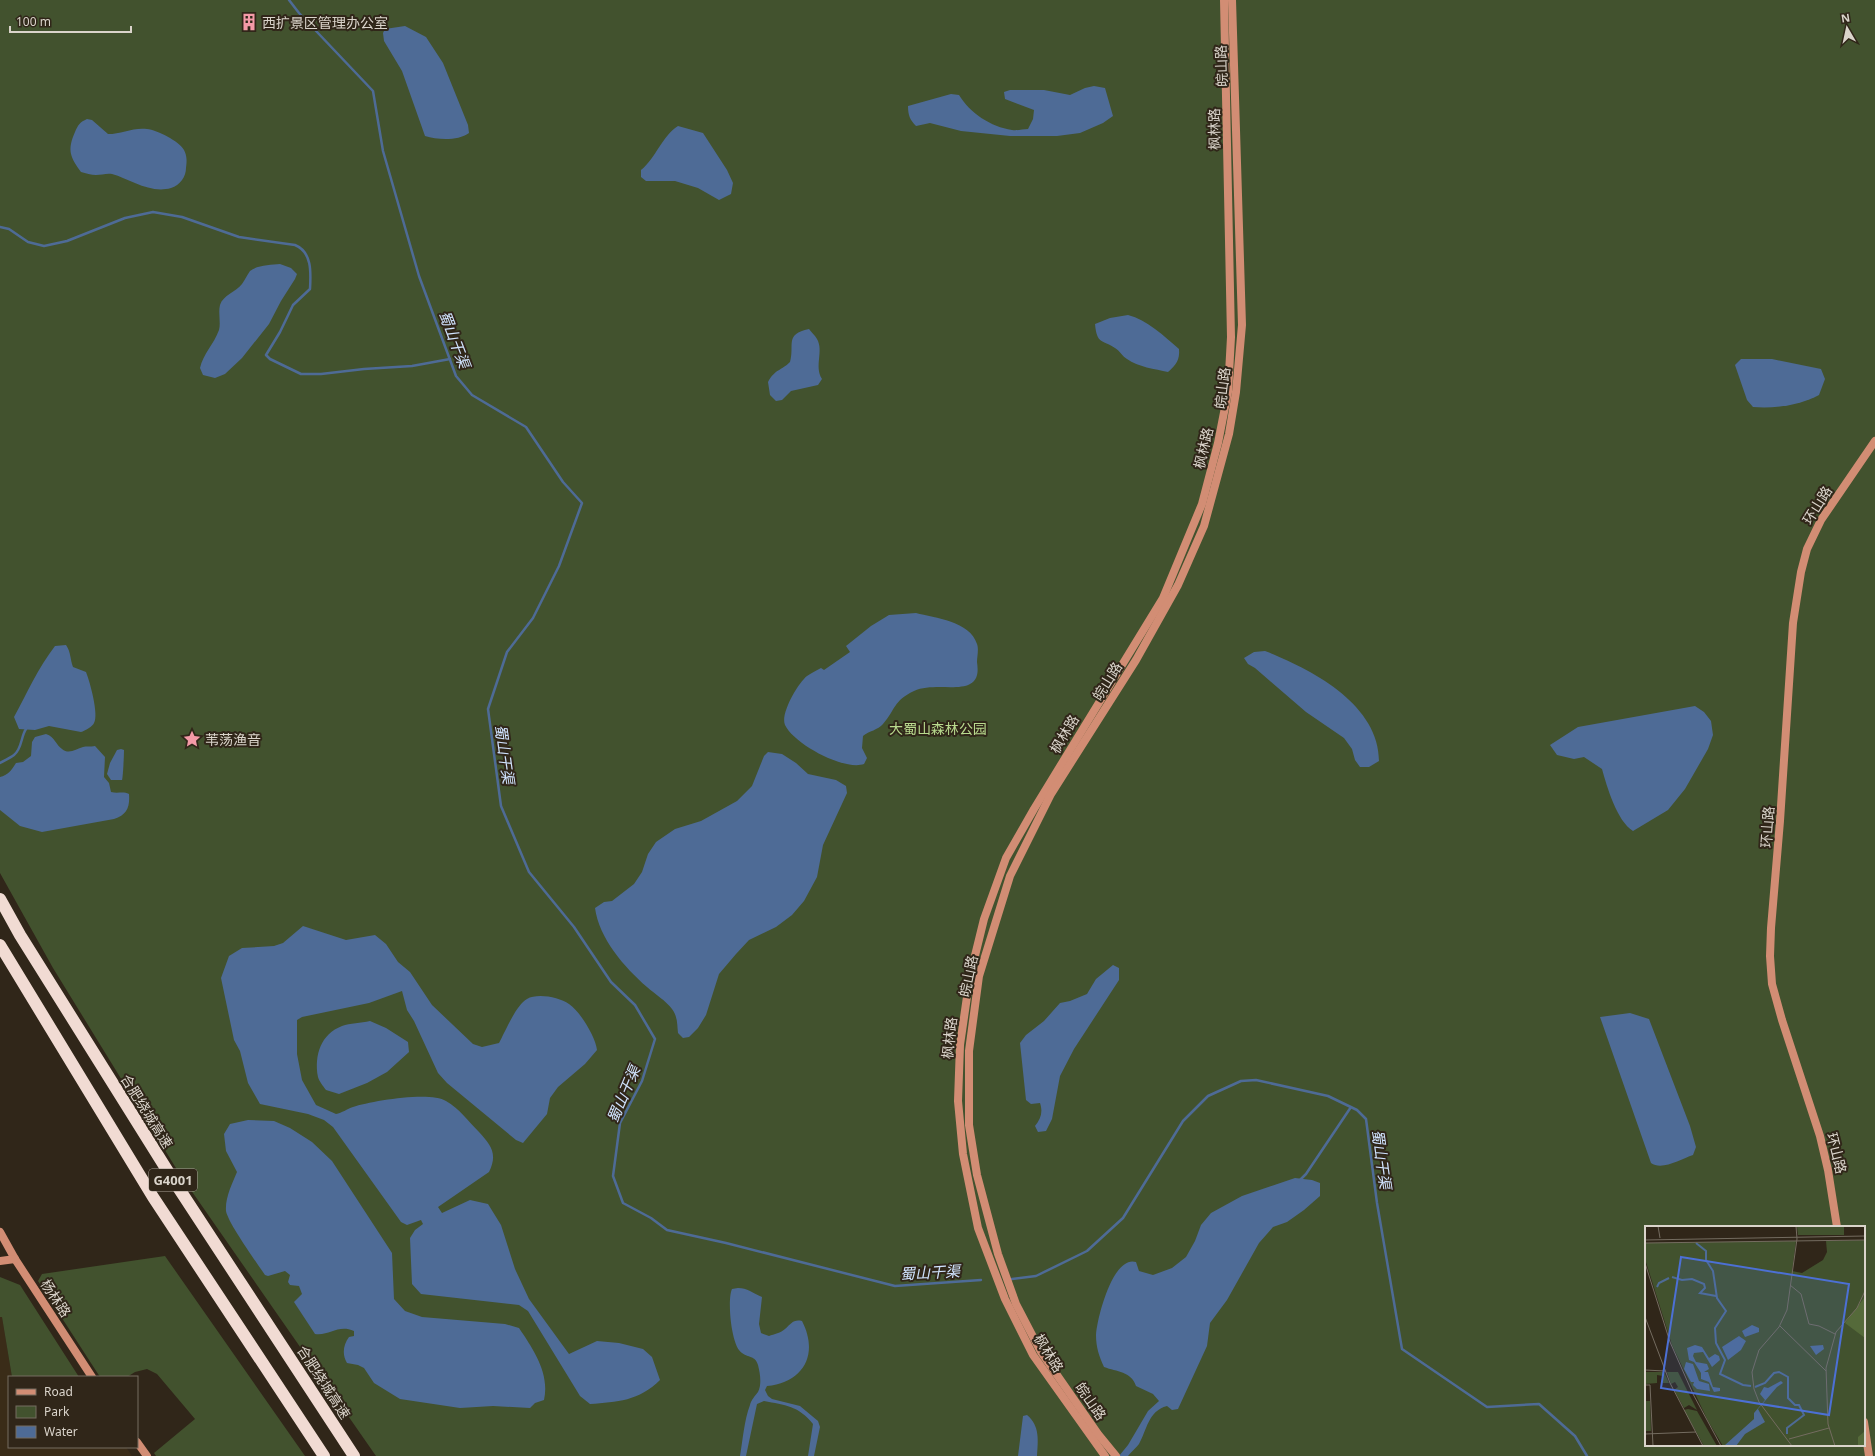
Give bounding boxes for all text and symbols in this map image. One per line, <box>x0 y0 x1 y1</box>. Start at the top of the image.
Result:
scale bar <box>10 8 131 34</box>
north arrow <box>1827 8 1867 48</box>
text: N <box>1840 10 1851 26</box>
building icon: 西扩景区管理办公室 <box>239 12 259 32</box>
text: 100 m <box>16 13 51 30</box>
place label: 西扩景区管理办公室 <box>262 13 388 32</box>
street label: 皖山路 <box>1211 45 1231 87</box>
street label: 枫林路 <box>1204 108 1224 150</box>
water label: 蜀山干渠 <box>435 307 476 372</box>
street label: 皖山路 <box>1210 366 1234 410</box>
street label: 枫林路 <box>1189 425 1217 471</box>
street label: 环山路 <box>1798 482 1836 528</box>
street label: 皖山路 <box>1088 658 1126 704</box>
street label: 枫林路 <box>1045 711 1083 757</box>
park label: 大蜀山森林公园 <box>889 719 987 738</box>
water label: 蜀山干渠 <box>491 723 519 787</box>
place icon: 苇荡渔音 <box>182 729 202 749</box>
place label: 苇荡渔音 <box>205 730 261 749</box>
street label: 环山路 <box>1756 805 1778 849</box>
street label: 皖山路 <box>954 953 982 999</box>
street label: 枫林路 <box>937 1016 961 1060</box>
water label: 蜀山干渠 <box>602 1061 645 1126</box>
street label: 合肥绕城高速 <box>117 1070 177 1152</box>
water label: 蜀山干渠 <box>1368 1128 1396 1192</box>
street label: 环山路 <box>1823 1130 1851 1176</box>
road number: G4001 <box>149 1169 197 1191</box>
inset map <box>1645 1226 1865 1446</box>
water label: 蜀山干渠 <box>900 1260 962 1284</box>
street label: 杨林路 <box>37 1275 75 1321</box>
street label: 枫林路 <box>1030 1330 1068 1376</box>
street label: 合肥绕城高速 <box>293 1342 355 1422</box>
legend <box>8 1376 138 1448</box>
street label: 皖山路 <box>1071 1378 1111 1424</box>
text: Road <box>44 1383 73 1400</box>
text: Park <box>44 1403 70 1420</box>
text: Water <box>44 1423 78 1440</box>

